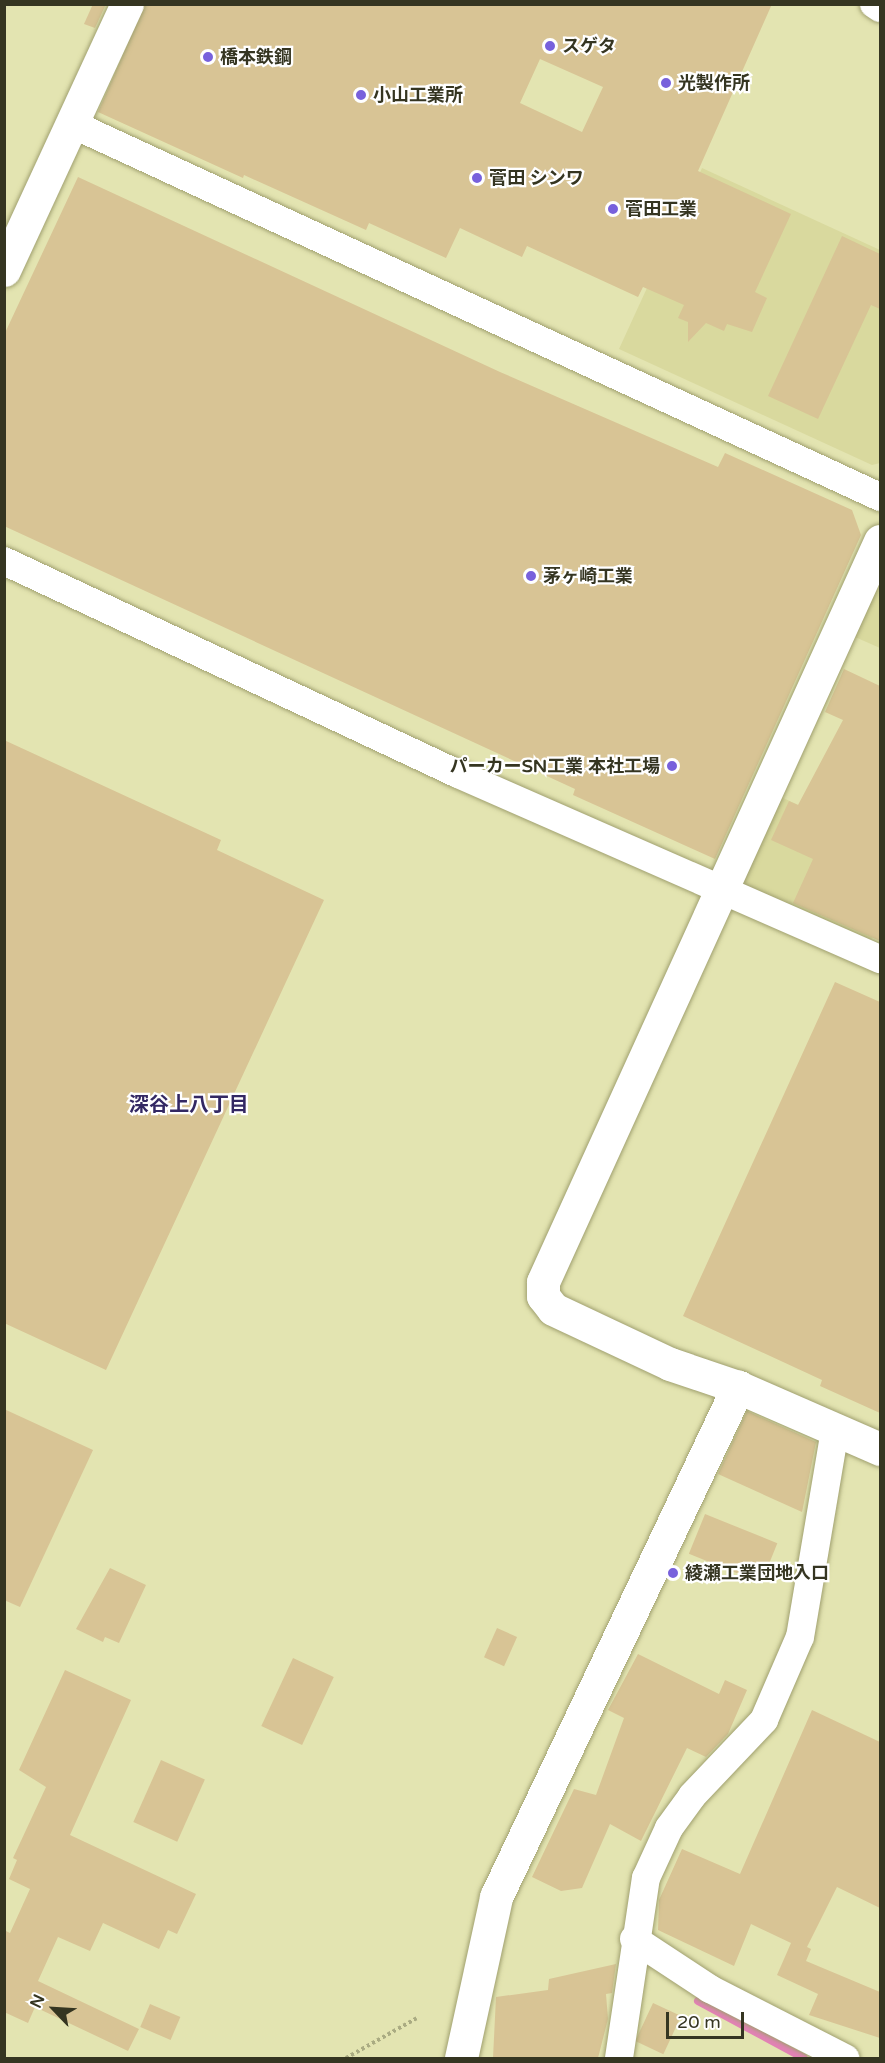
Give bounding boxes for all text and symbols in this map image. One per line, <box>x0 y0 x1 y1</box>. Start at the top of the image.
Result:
place label: スゲタ <box>562 35 616 57</box>
marker: スゲタ <box>543 39 557 53</box>
place label: 橋本鉄鋼 <box>220 46 292 68</box>
marker: 橋本鉄鋼 <box>201 50 215 64</box>
place label: 光製作所 <box>678 72 750 94</box>
marker: 光製作所 <box>659 76 673 90</box>
place label: 小山工業所 <box>373 84 463 106</box>
marker: 小山工業所 <box>354 88 368 102</box>
place label: 菅田 シンワ <box>489 167 584 189</box>
marker: 菅田 シンワ <box>470 171 484 185</box>
place label: 菅田工業 <box>625 198 697 220</box>
marker: 菅田工業 <box>606 202 620 216</box>
place label: 茅ヶ崎工業 <box>543 565 633 587</box>
marker: 茅ヶ崎工業 <box>524 569 538 583</box>
place label: パーカーSN工業 本社工場 <box>450 755 660 777</box>
marker: パーカーSN工業 本社工場 <box>665 759 679 773</box>
district label: 深谷上八丁目 <box>129 1093 249 1117</box>
place label: 綾瀬工業団地入口 <box>685 1562 829 1584</box>
marker: 綾瀬工業団地入口 <box>666 1566 680 1580</box>
north arrow <box>24 1979 84 2039</box>
text: N <box>26 1991 49 2011</box>
scale bar <box>669 2000 747 2038</box>
text: 20 m <box>677 2011 721 2033</box>

